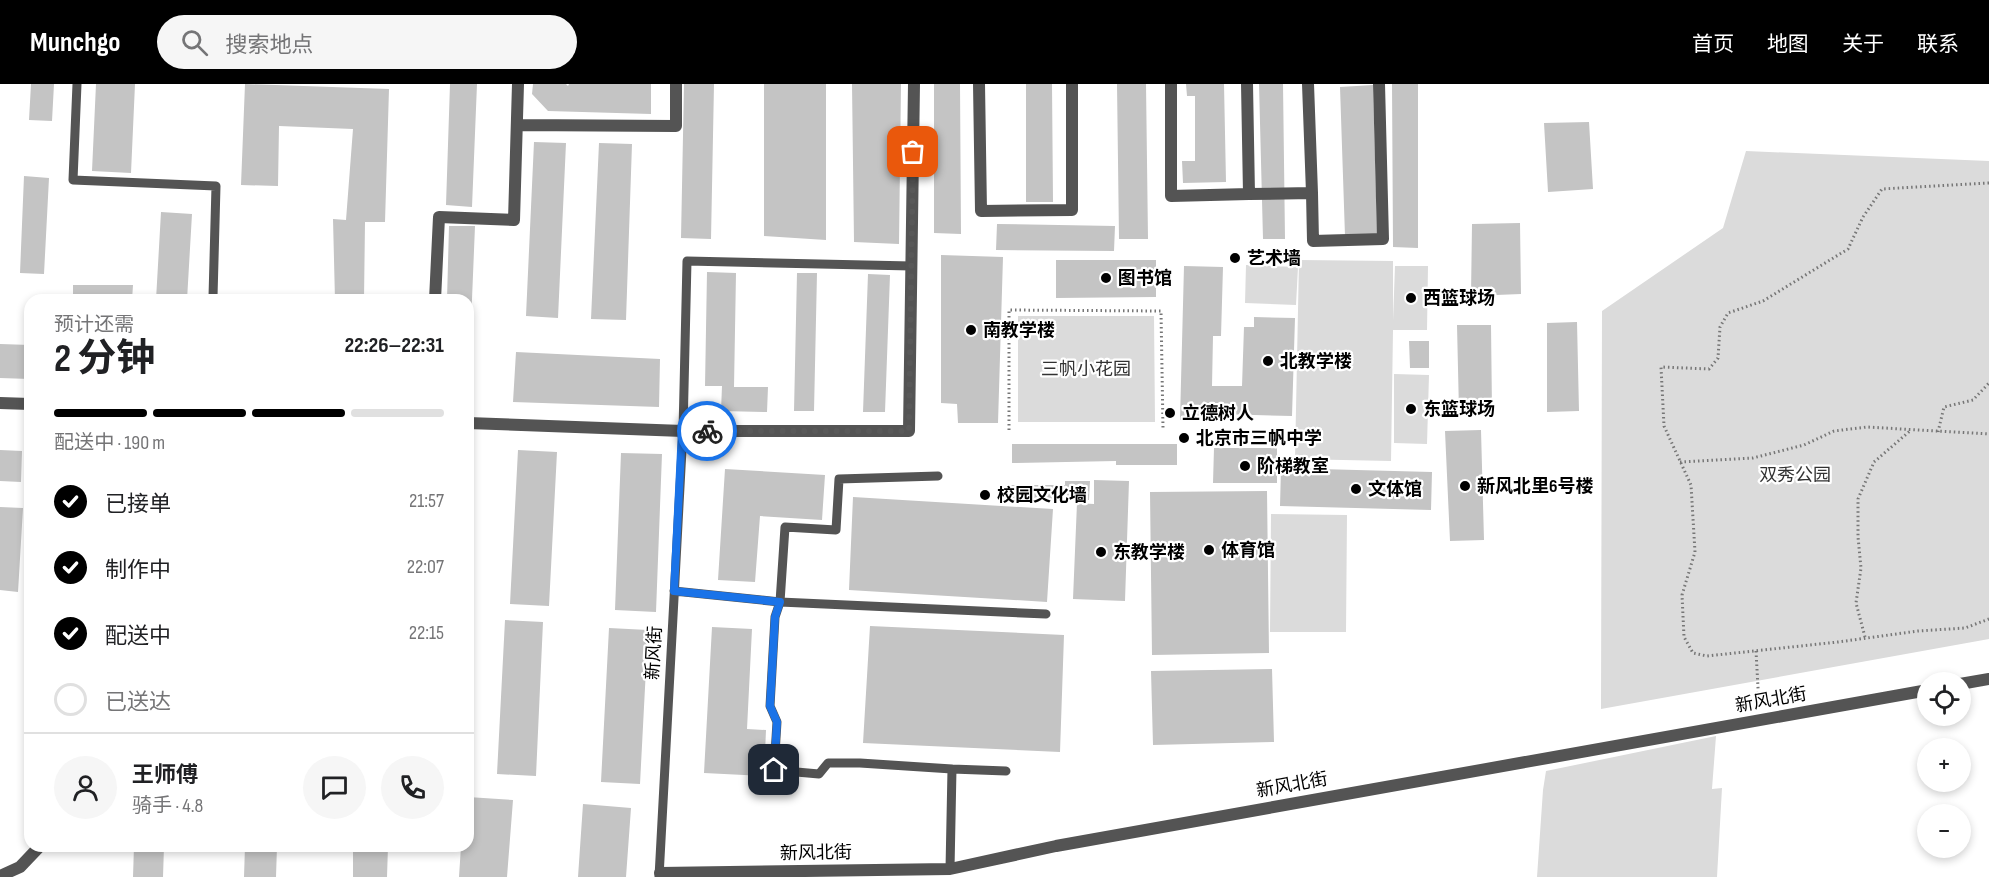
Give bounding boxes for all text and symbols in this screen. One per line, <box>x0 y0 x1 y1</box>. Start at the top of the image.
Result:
search box <box>157 15 577 69</box>
text: Munchgo <box>30 26 121 59</box>
icon: search <box>178 26 211 59</box>
text: 搜索地点 <box>226 32 314 59</box>
text: 首页 <box>1692 32 1734 57</box>
text: 地图 <box>1767 32 1809 57</box>
text: 关于 <box>1842 32 1884 57</box>
text: 联系 <box>1917 32 1959 57</box>
pin <box>887 126 938 177</box>
icon: bag <box>896 135 929 168</box>
place label: 艺术墙 <box>1247 248 1301 269</box>
marker: 艺术墙 <box>1228 251 1242 265</box>
place label: 图书馆 <box>1118 268 1172 289</box>
marker: 图书馆 <box>1099 271 1113 285</box>
place label: 西篮球场 <box>1423 288 1495 309</box>
marker: 西篮球场 <box>1404 291 1418 305</box>
text: 预计还需 <box>54 313 134 337</box>
place label: 南教学楼 <box>983 320 1055 341</box>
marker: 南教学楼 <box>964 323 978 337</box>
text: 22:26–22:31 <box>344 332 444 359</box>
text: 2 分钟 <box>54 336 155 383</box>
place label: 北教学楼 <box>1280 351 1352 372</box>
marker: 北教学楼 <box>1261 354 1275 368</box>
park label: 三帆小花园 <box>1041 359 1131 380</box>
place label: 东篮球场 <box>1423 399 1495 420</box>
courier <box>677 401 737 461</box>
marker: 东篮球场 <box>1404 402 1418 416</box>
place label: 立德树人 <box>1182 403 1254 424</box>
marker: 立德树人 <box>1163 406 1177 420</box>
icon: bike <box>691 415 724 448</box>
place label: 北京市三帆中学 <box>1196 428 1322 449</box>
text: 配送中 · 190 m <box>54 431 165 455</box>
marker: 北京市三帆中学 <box>1177 431 1191 445</box>
place label: 阶梯教室 <box>1257 456 1329 477</box>
marker: 阶梯教室 <box>1238 459 1252 473</box>
park label: 双秀公园 <box>1759 465 1831 486</box>
place label: 新风北里6号楼 <box>1477 476 1593 497</box>
place label: 文体馆 <box>1368 479 1422 500</box>
marker: 新风北里6号楼 <box>1458 479 1472 493</box>
marker: 文体馆 <box>1349 482 1363 496</box>
icon: check <box>54 485 87 518</box>
place label: 校园文化墙 <box>997 485 1087 506</box>
marker: 校园文化墙 <box>978 488 992 502</box>
text: 21:57 <box>409 489 444 513</box>
text: 已接单 <box>105 491 171 518</box>
place label: 体育馆 <box>1221 540 1275 561</box>
place label: 东教学楼 <box>1113 542 1185 563</box>
marker: 体育馆 <box>1202 543 1216 557</box>
marker: 东教学楼 <box>1094 545 1108 559</box>
icon: check <box>54 551 87 584</box>
text: 22:07 <box>407 555 444 579</box>
text: 制作中 <box>105 557 171 584</box>
icon: check <box>54 617 87 650</box>
text: 22:15 <box>409 621 444 645</box>
text: 配送中 <box>105 623 171 650</box>
street label: 新风街 <box>642 625 666 681</box>
map controls <box>1917 672 1971 858</box>
button: locate <box>1917 672 1971 726</box>
street label: 新风北街 <box>1734 683 1808 717</box>
text: 已送达 <box>105 689 171 716</box>
button: + <box>1917 738 1971 792</box>
pin <box>748 744 799 795</box>
icon: home <box>757 753 790 786</box>
button: person <box>54 756 117 819</box>
button: chat <box>303 756 366 819</box>
button: phone <box>381 756 444 819</box>
text: 王师傅 <box>132 762 198 789</box>
street label: 新风北街 <box>1255 768 1329 802</box>
text: 骑手 · 4.8 <box>132 794 203 818</box>
button: − <box>1917 804 1971 858</box>
street label: 新风北街 <box>780 842 852 864</box>

